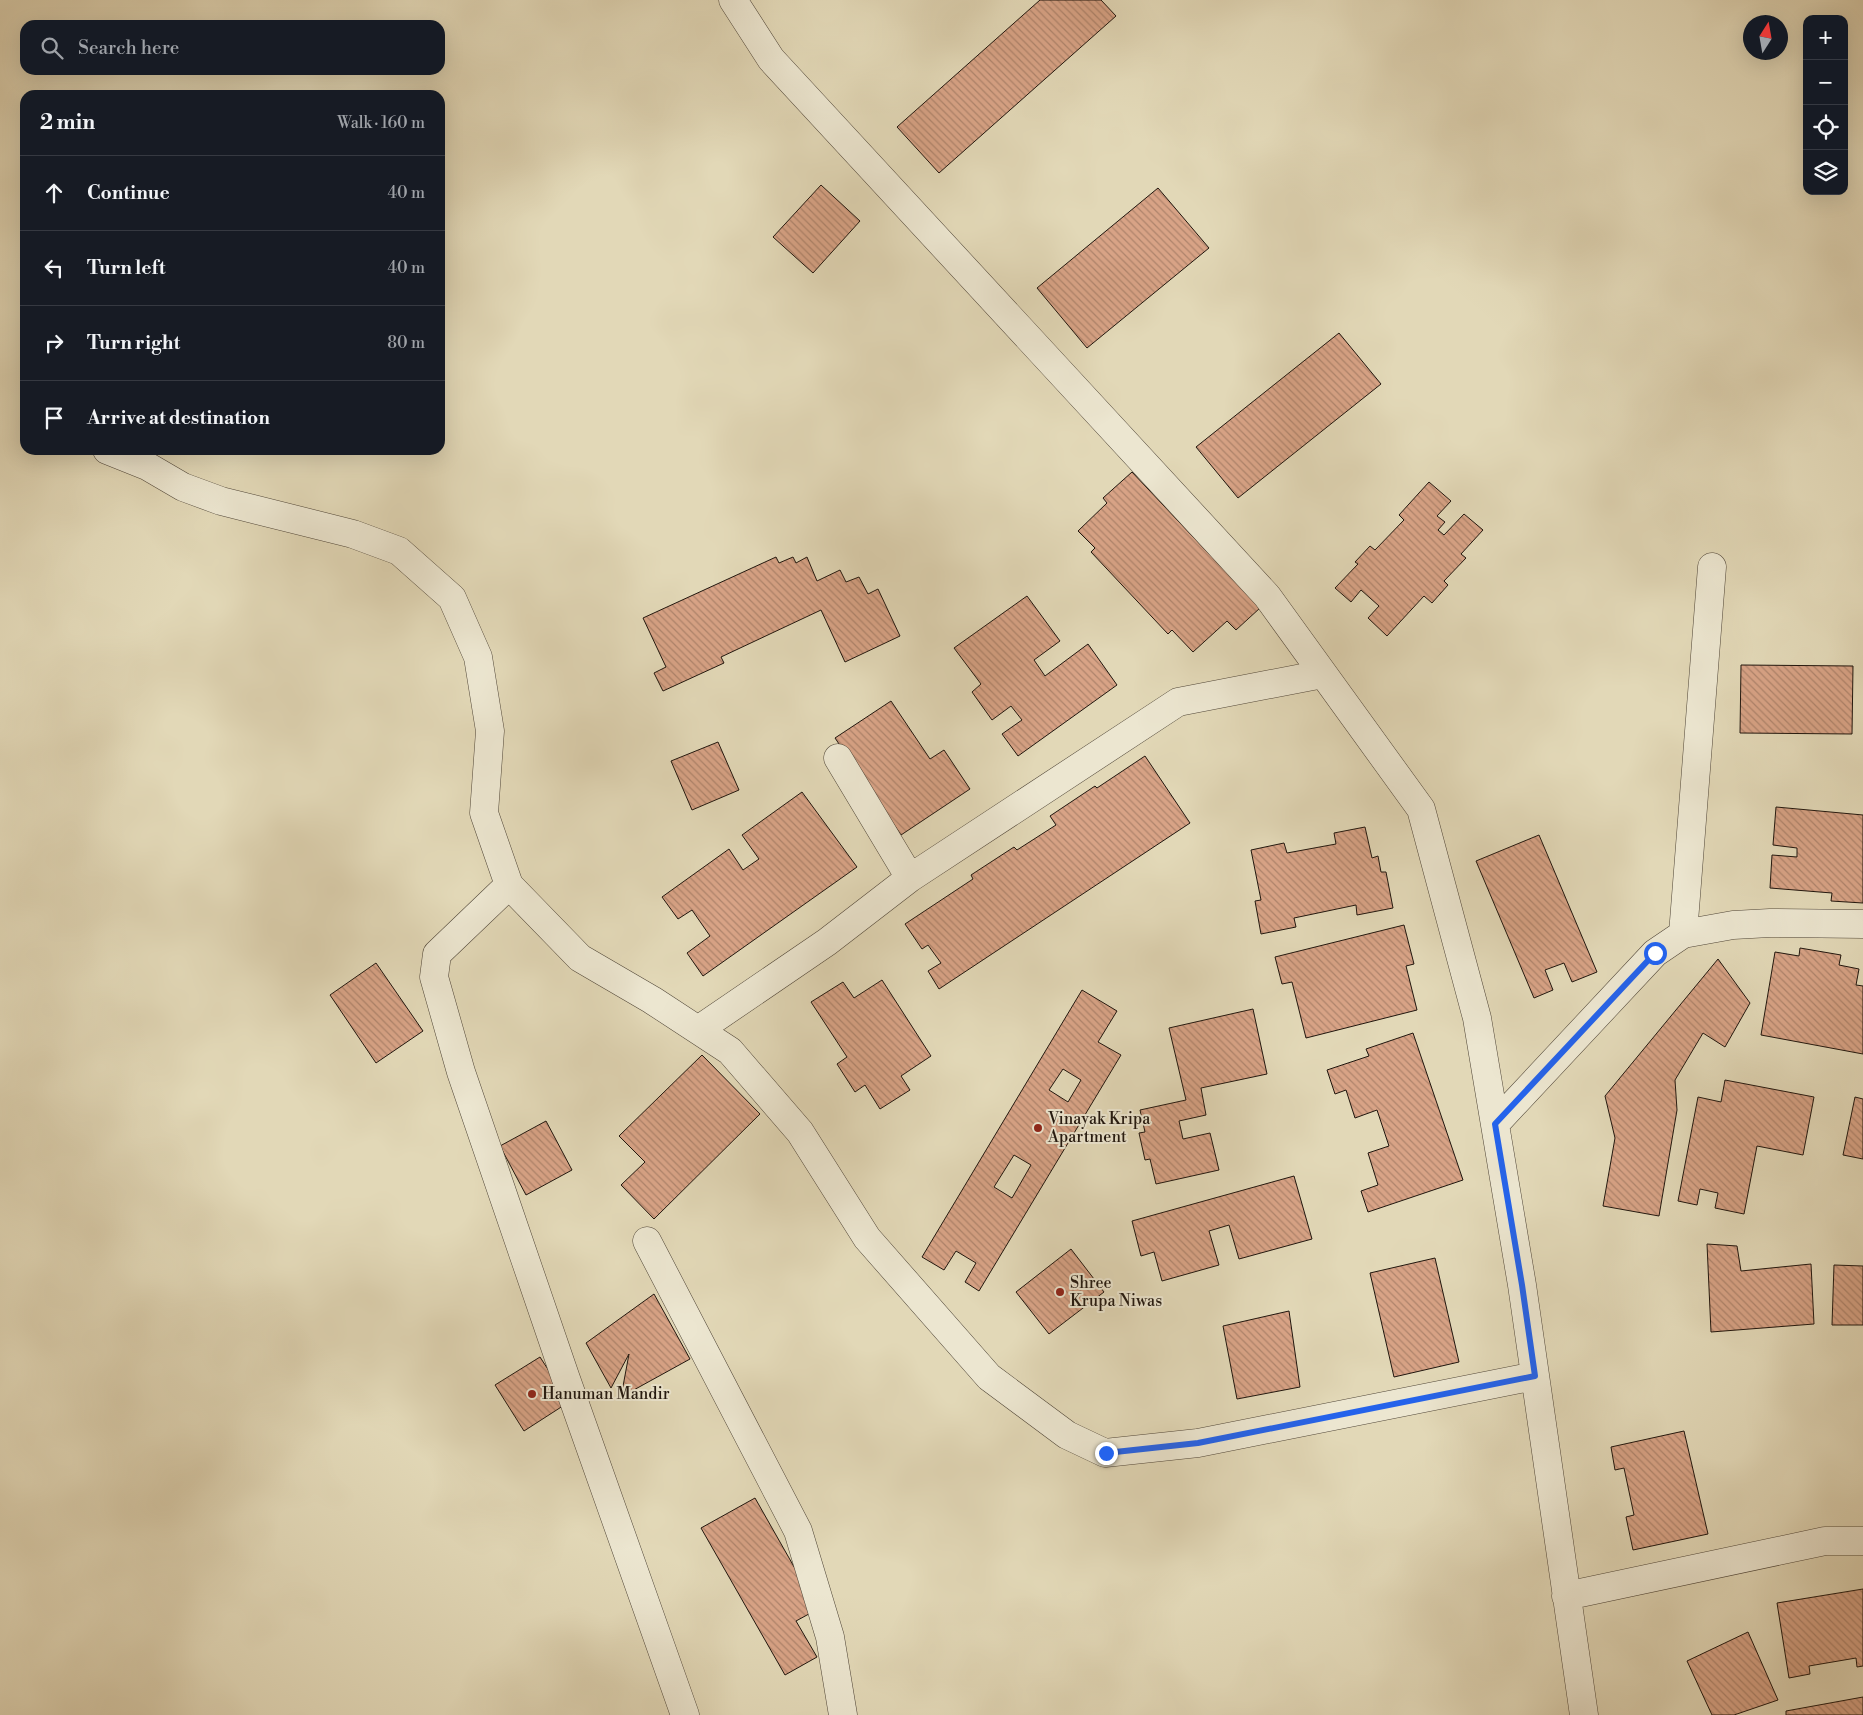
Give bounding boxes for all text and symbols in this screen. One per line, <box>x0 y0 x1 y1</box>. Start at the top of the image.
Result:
north arrow <box>1743 15 1788 60</box>
map controls <box>1803 15 1848 195</box>
button: + <box>1803 15 1848 60</box>
search box <box>20 20 445 75</box>
icon: search <box>38 34 66 62</box>
text: Search here <box>78 36 179 60</box>
button: − <box>1803 60 1848 105</box>
button: locate <box>1803 105 1848 150</box>
text: 2 min <box>40 110 95 136</box>
text: Walk · 160 m <box>337 113 425 133</box>
button: layers <box>1803 150 1848 195</box>
icon: ahead <box>40 179 68 207</box>
text: Continue <box>87 181 170 205</box>
text: 40 m <box>388 183 425 203</box>
icon: left <box>40 254 68 282</box>
text: Turn left <box>87 256 166 280</box>
text: 40 m <box>388 258 425 278</box>
icon: right <box>40 329 68 357</box>
text: Turn right <box>87 331 180 355</box>
text: 80 m <box>387 333 425 353</box>
icon: arrive <box>40 404 68 432</box>
text: Arrive at destination <box>87 406 270 430</box>
route start <box>1644 942 1667 965</box>
place label: Vinayak Kripa Apartment <box>1047 1109 1151 1147</box>
marker: Vinayak Kripa Apartment <box>1032 1122 1044 1134</box>
place label: Shree Krupa Niwas <box>1070 1273 1162 1311</box>
marker: Shree Krupa Niwas <box>1054 1286 1066 1298</box>
place label: Hanuman Mandir <box>542 1384 670 1404</box>
marker: Hanuman Mandir <box>526 1388 538 1400</box>
route end <box>1095 1442 1118 1465</box>

